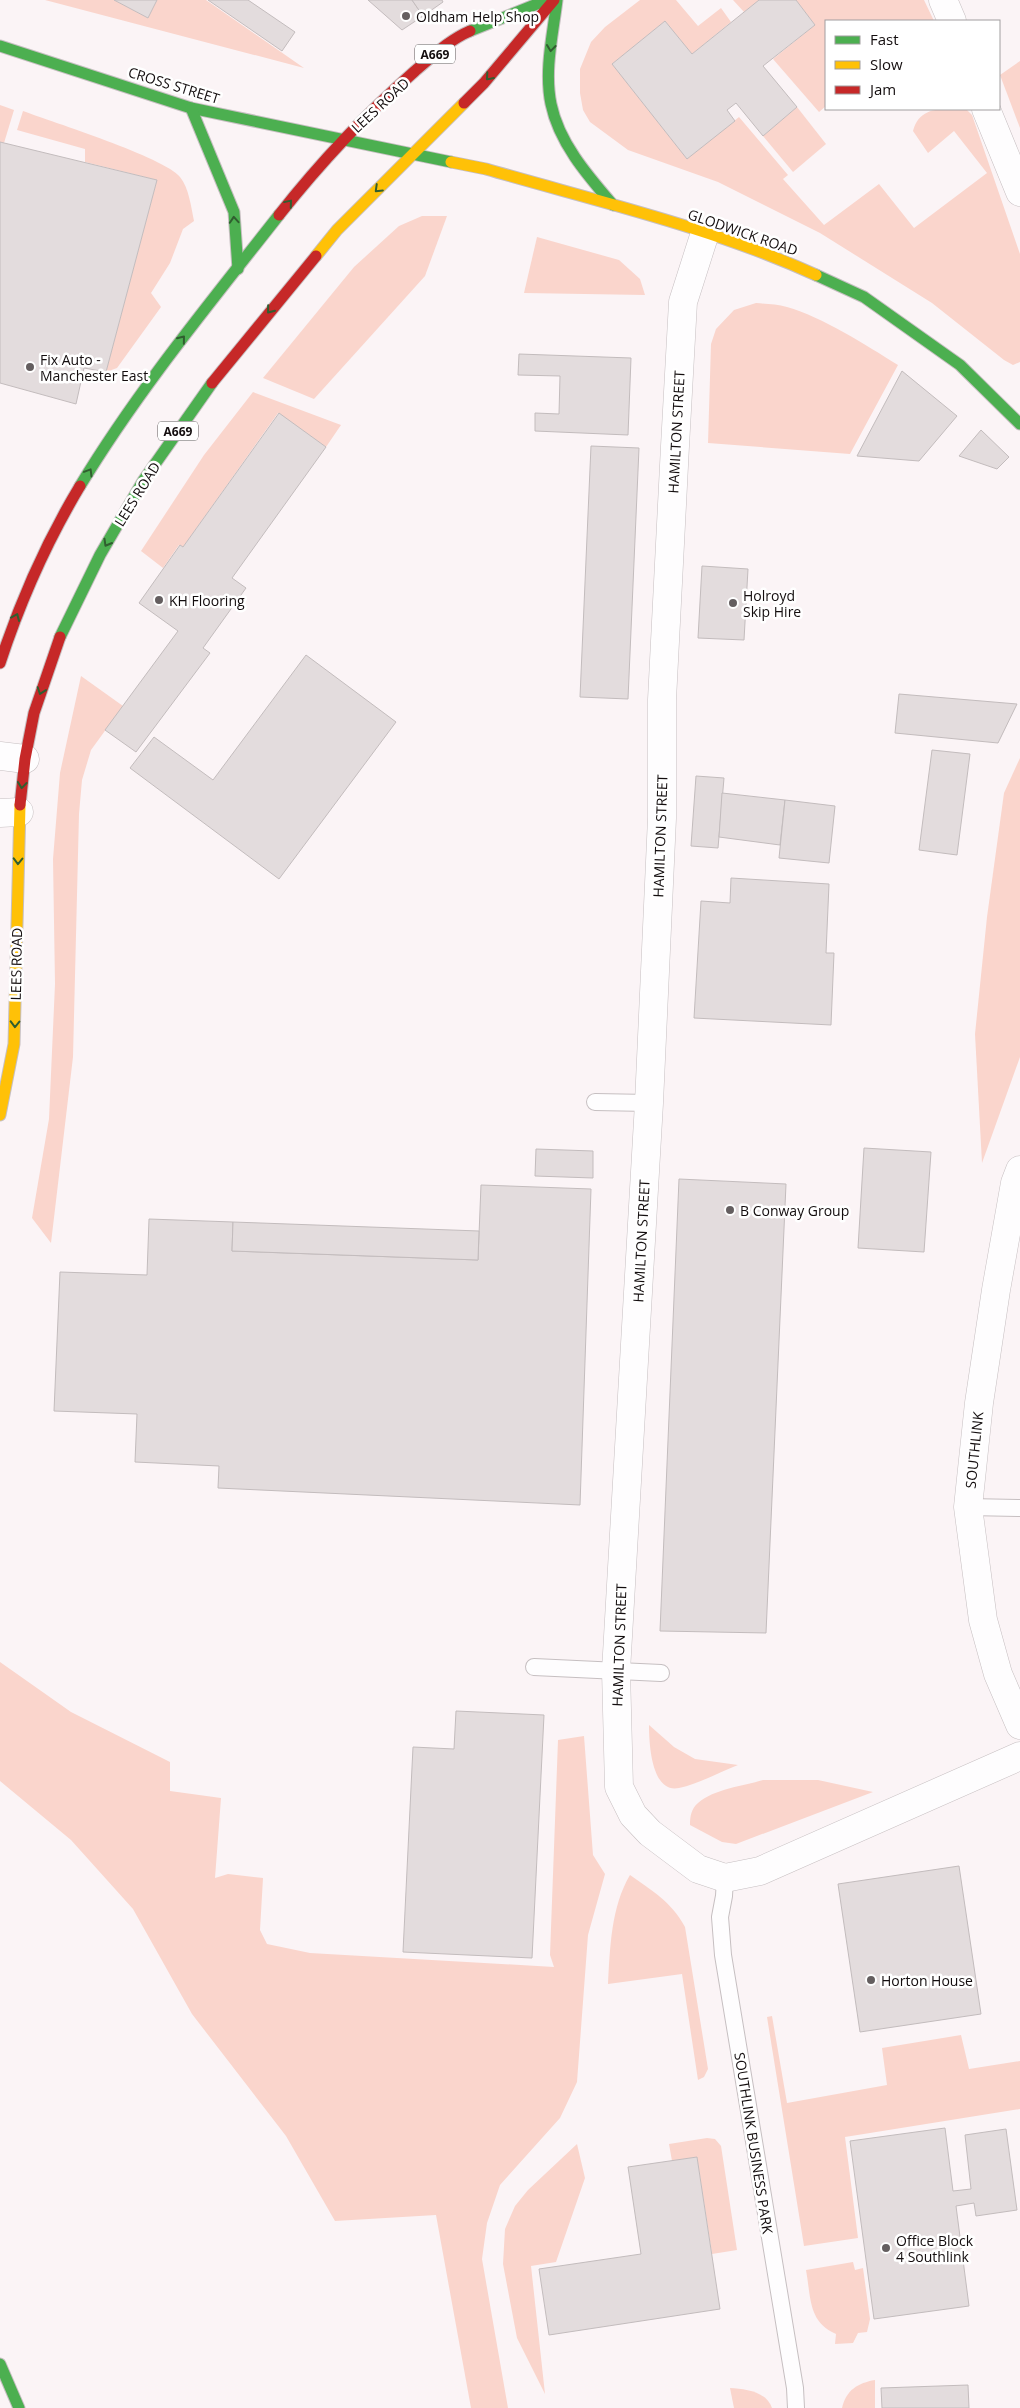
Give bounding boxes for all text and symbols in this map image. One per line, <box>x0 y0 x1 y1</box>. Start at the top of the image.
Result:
place label: Oldham Help Shop <box>416 7 539 26</box>
marker: Oldham Help Shop <box>400 10 412 22</box>
legend <box>825 20 1000 110</box>
text: Fast <box>870 29 899 49</box>
road number: A669 <box>415 44 455 64</box>
one-way arrow <box>546 45 557 53</box>
text: Slow <box>870 54 903 74</box>
street label: CROSS STREET <box>126 62 222 108</box>
one-way arrow <box>485 72 494 81</box>
street label: LEES ROAD <box>347 73 413 137</box>
text: Jam <box>868 79 896 99</box>
one-way arrow <box>375 183 384 192</box>
one-way arrow <box>283 200 291 209</box>
street label: GLODWICK ROAD <box>686 204 800 260</box>
one-way arrow <box>229 216 240 224</box>
one-way arrow <box>268 304 276 313</box>
one-way arrow <box>177 336 186 345</box>
place label: Fix Auto - Manchester East <box>40 350 148 385</box>
marker: Fix Auto - Manchester East <box>24 361 36 373</box>
street label: HAMILTON STREET <box>663 370 689 494</box>
road number: A669 <box>158 422 198 441</box>
street label: LEES ROAD <box>110 458 164 530</box>
one-way arrow <box>82 469 92 478</box>
one-way arrow <box>103 537 113 546</box>
place label: Holroyd Skip Hire <box>743 586 801 621</box>
place label: KH Flooring <box>169 591 245 610</box>
marker: KH Flooring <box>153 594 165 606</box>
marker: Holroyd Skip Hire <box>727 597 739 609</box>
one-way arrow <box>10 613 21 622</box>
one-way arrow <box>37 687 47 695</box>
street label: HAMILTON STREET <box>648 774 672 898</box>
one-way arrow <box>17 782 28 790</box>
one-way arrow <box>13 858 23 865</box>
street label: LEES ROAD <box>6 927 26 1001</box>
one-way arrow <box>10 1020 20 1028</box>
street label: HAMILTON STREET <box>628 1179 654 1303</box>
place label: B Conway Group <box>740 1201 849 1220</box>
marker: B Conway Group <box>724 1204 736 1216</box>
street label: SOUTHLINK <box>961 1410 988 1489</box>
street label: HAMILTON STREET <box>607 1583 631 1707</box>
place label: Horton House <box>881 1971 973 1990</box>
marker: Horton House <box>865 1974 877 1986</box>
street label: SOUTHLINK BUSINESS PARK <box>730 2051 778 2235</box>
place label: Office Block 4 Southlink <box>896 2231 974 2266</box>
marker: Office Block 4 Southlink <box>880 2242 892 2254</box>

